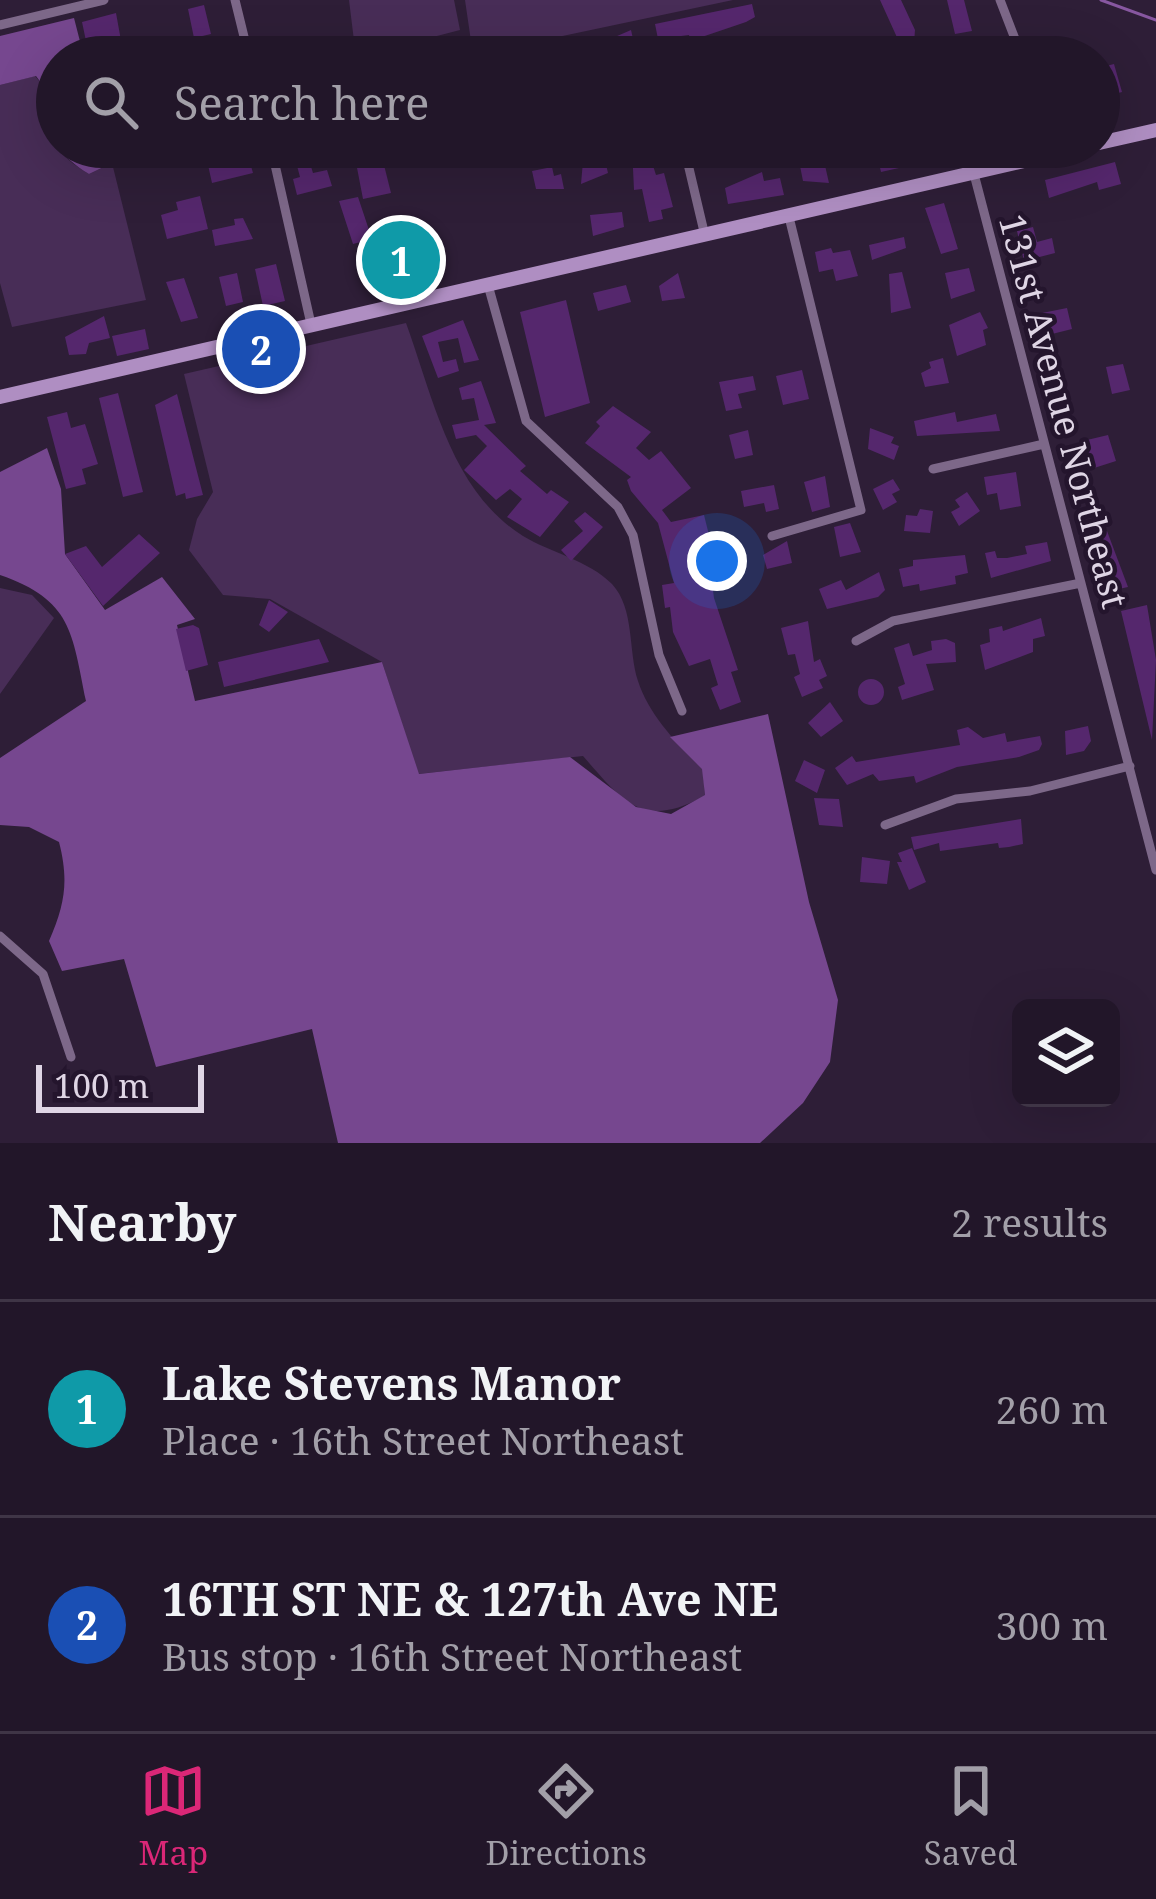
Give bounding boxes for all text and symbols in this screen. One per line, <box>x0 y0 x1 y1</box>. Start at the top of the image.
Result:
search box <box>36 36 1120 168</box>
icon: search <box>78 69 144 135</box>
text: Search here <box>174 72 429 133</box>
street label: 131st Avenue Northeast <box>988 209 1140 613</box>
pin: 1 <box>362 215 440 305</box>
pin: 2 <box>222 304 300 394</box>
your location <box>687 531 747 591</box>
map controls <box>1012 999 1120 1107</box>
button: layers <box>1012 999 1120 1107</box>
scale bar <box>36 1059 204 1112</box>
text: 100 m <box>54 1063 149 1108</box>
text: Nearby <box>48 1186 236 1256</box>
text: 2 results <box>951 1195 1108 1248</box>
text: Lake Stevens Manor <box>162 1352 621 1413</box>
text: 1 <box>76 1382 98 1435</box>
text: 260 m <box>996 1382 1108 1435</box>
text: Place · 16th Street Northeast <box>162 1413 684 1466</box>
text: 16TH ST NE & 127th Ave NE <box>162 1568 778 1629</box>
text: 2 <box>76 1598 98 1651</box>
text: 300 m <box>996 1598 1108 1651</box>
text: Bus stop · 16th Street Northeast <box>162 1629 742 1682</box>
tab: Map <box>139 1758 208 1875</box>
tab: Directions <box>485 1758 647 1875</box>
tab: Saved <box>924 1758 1017 1875</box>

